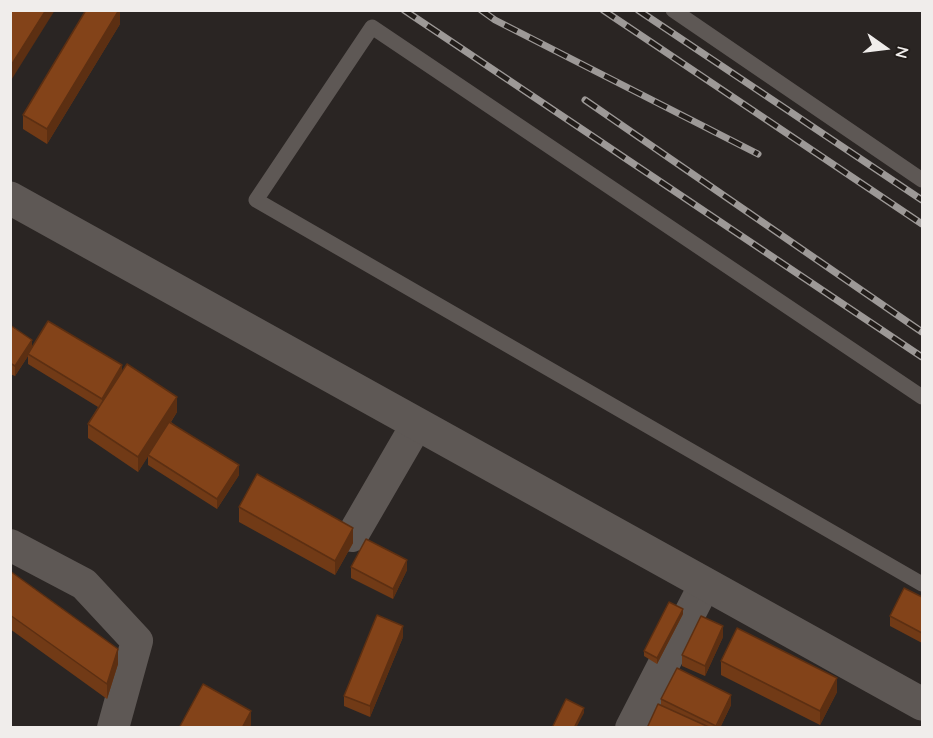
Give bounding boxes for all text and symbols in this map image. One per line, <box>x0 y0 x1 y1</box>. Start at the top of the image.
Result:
north arrow <box>855 18 915 78</box>
text: N <box>891 44 914 60</box>

